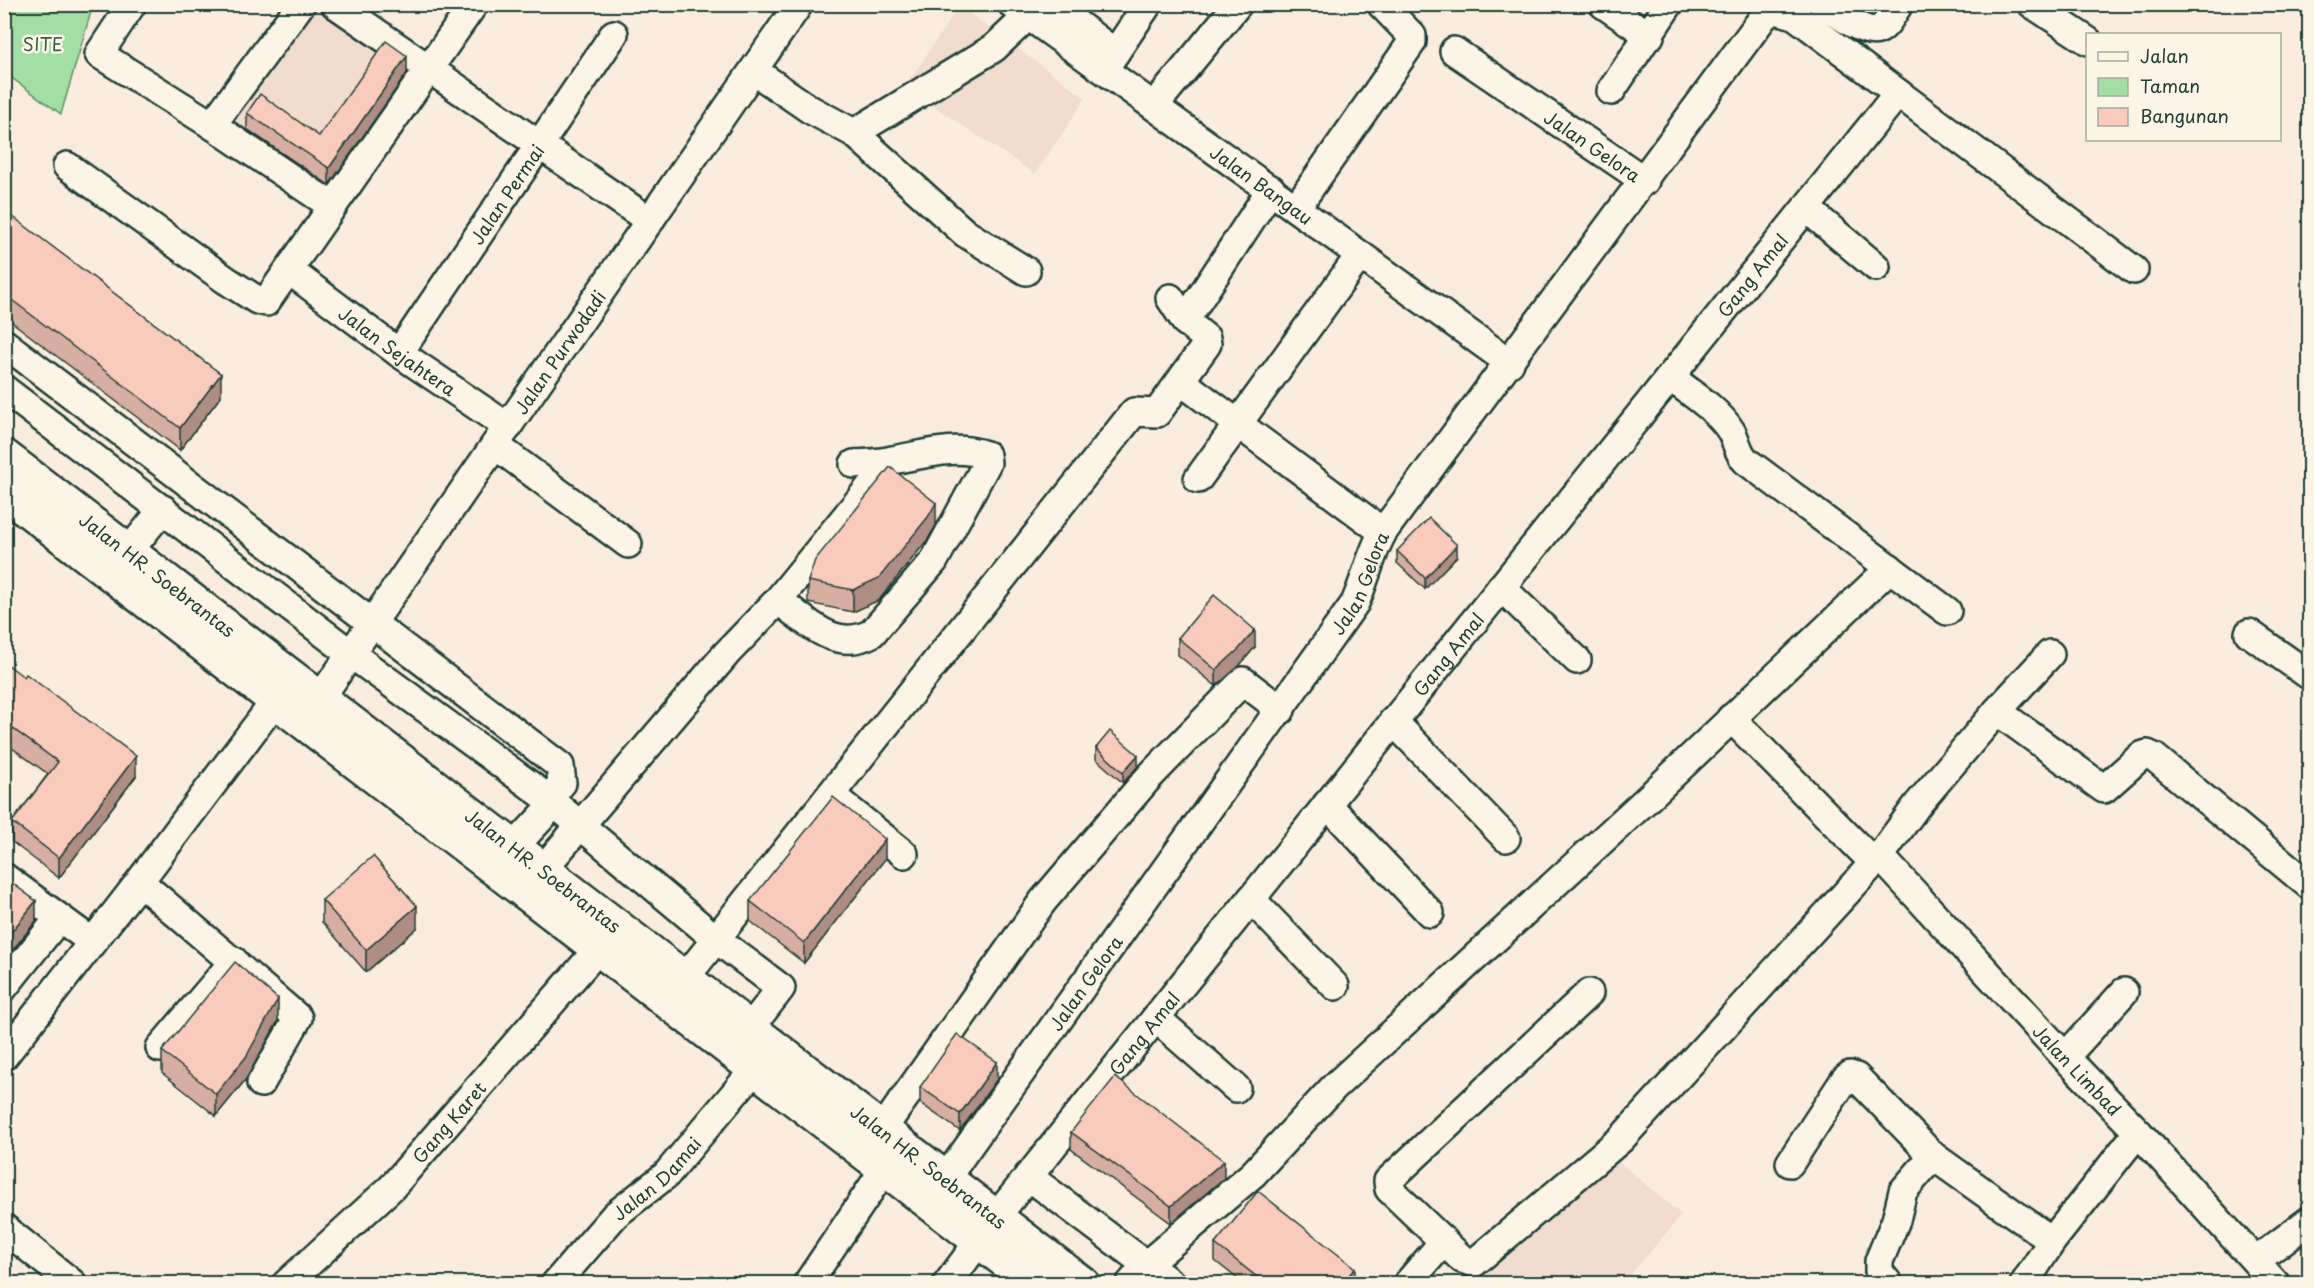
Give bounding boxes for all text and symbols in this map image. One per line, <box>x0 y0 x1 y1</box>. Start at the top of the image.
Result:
park label: SITE <box>23 30 63 57</box>
legend <box>2086 33 2281 141</box>
text: Jalan <box>2140 42 2189 69</box>
text: Taman <box>2140 72 2200 99</box>
text: Bangunan <box>2140 102 2229 129</box>
street label: Jalan Gelora <box>1539 103 1647 188</box>
street label: Jalan Permai <box>463 138 550 249</box>
street label: Jalan Bangau <box>1205 138 1319 230</box>
street label: Gang Amal <box>1710 227 1794 322</box>
street label: Jalan Purwodadi <box>507 284 611 419</box>
street label: Jalan Sejahtera <box>334 299 462 402</box>
street label: Jalan HR. Soebrantas <box>74 506 242 643</box>
street label: Jalan Gelora <box>1324 526 1395 640</box>
street label: Gang Amal <box>1406 606 1490 701</box>
street label: Jalan HR. Soebrantas <box>460 801 627 939</box>
street label: Jalan Gelora <box>1042 929 1128 1036</box>
street label: Gang Amal <box>1102 985 1186 1080</box>
street label: Jalan Limbad <box>2027 1018 2128 1121</box>
street label: Gang Karet <box>405 1075 492 1169</box>
street label: Jalan HR. Soebrantas <box>845 1097 1013 1234</box>
street label: Jalan Damai <box>606 1130 707 1226</box>

